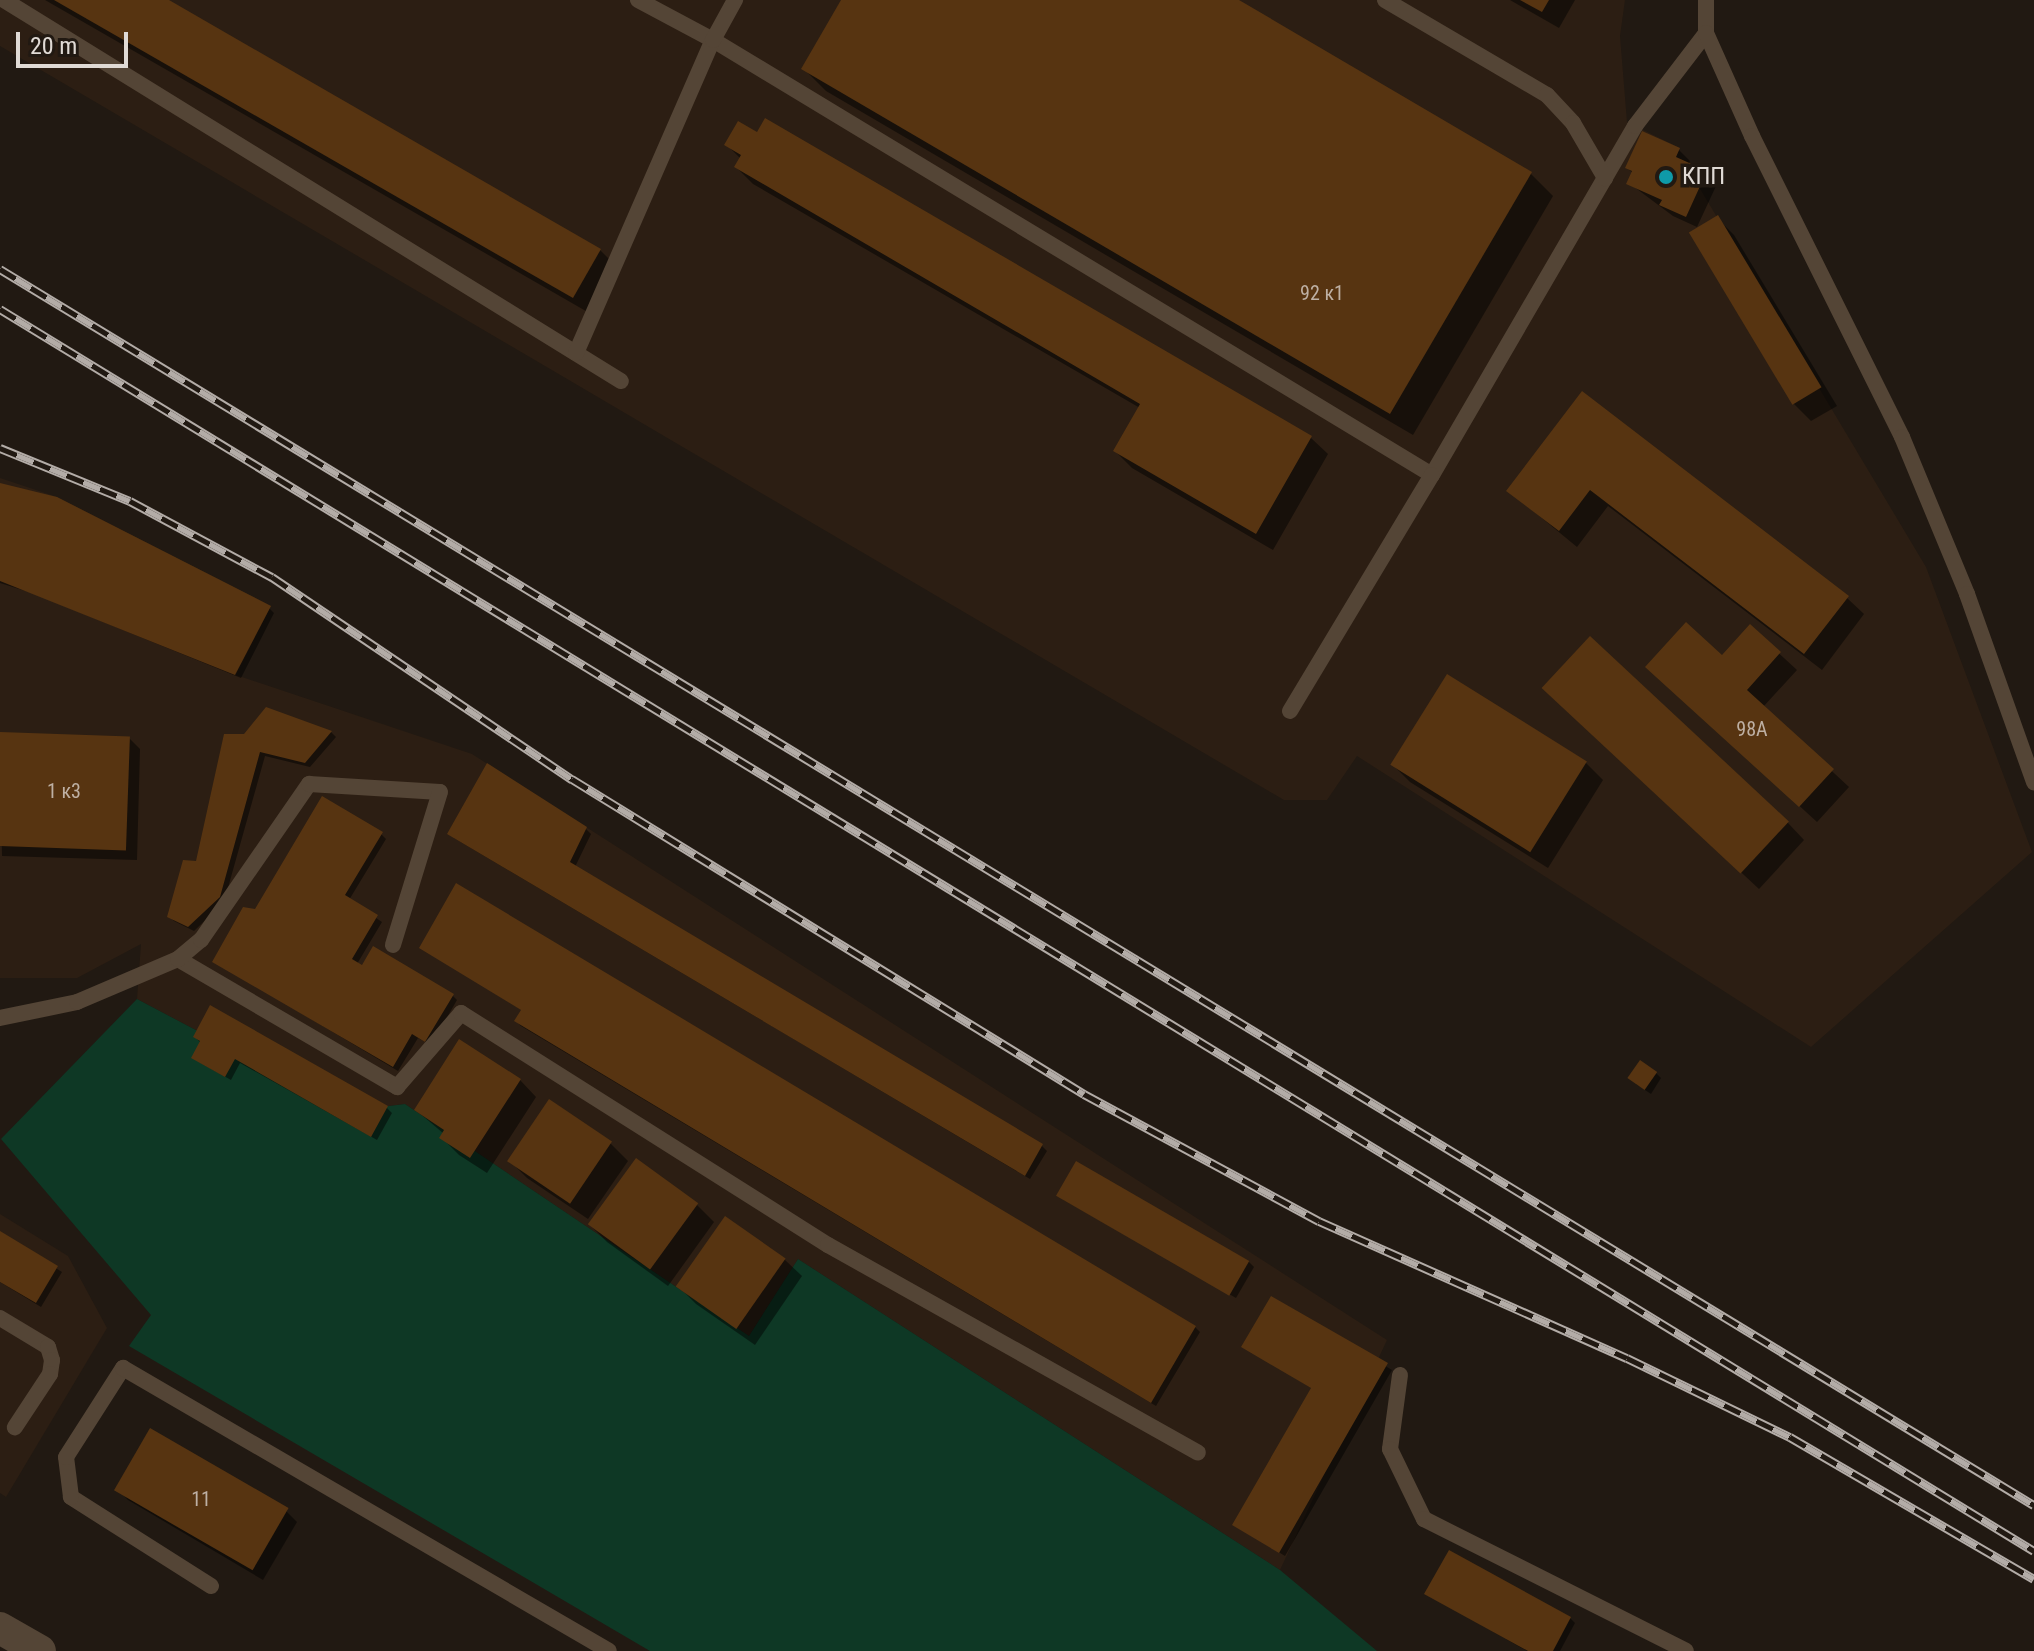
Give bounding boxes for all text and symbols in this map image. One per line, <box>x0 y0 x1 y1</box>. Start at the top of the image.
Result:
scale bar <box>20 16 132 66</box>
text: 20 m <box>30 32 77 60</box>
place label: КПП <box>1682 163 1725 191</box>
marker: КПП <box>1657 168 1675 186</box>
house number: 92 к1 <box>1300 281 1344 305</box>
house number: 98А <box>1736 717 1768 741</box>
house number: 1 к3 <box>47 779 81 803</box>
house number: 11 <box>191 1487 211 1511</box>

